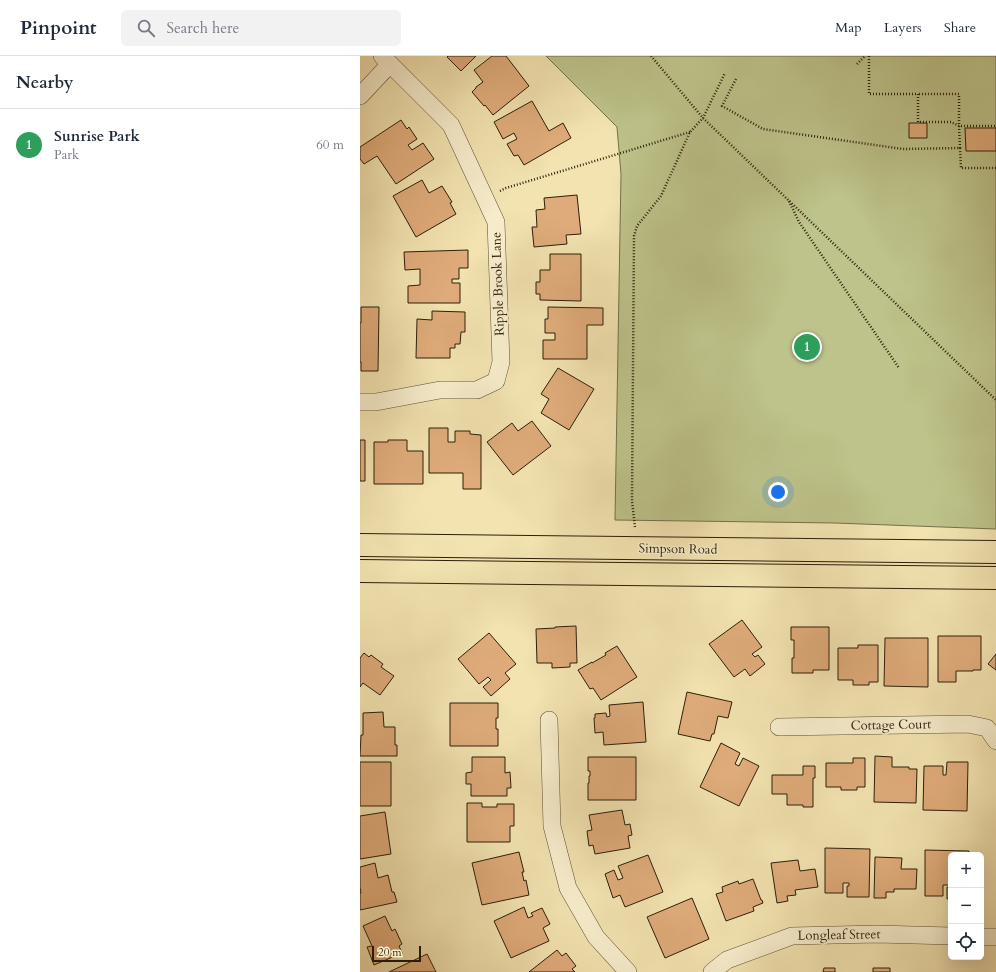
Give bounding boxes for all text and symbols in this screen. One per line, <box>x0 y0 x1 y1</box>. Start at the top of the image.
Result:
search box <box>121 10 401 46</box>
text: Pinpoint <box>20 15 97 41</box>
icon: search <box>135 17 157 39</box>
text: Search here <box>167 18 239 38</box>
text: Map <box>835 18 862 37</box>
text: Layers <box>884 18 922 37</box>
text: Share <box>944 18 976 37</box>
text: Nearby <box>16 71 73 94</box>
text: Sunrise Park <box>54 126 140 146</box>
text: 1 <box>26 136 32 154</box>
text: 60 m <box>316 136 344 154</box>
text: Park <box>54 146 79 164</box>
street label: Ripple Brook Lane <box>487 232 509 336</box>
pin: 1 <box>794 332 820 362</box>
your location <box>768 482 788 502</box>
street label: Simpson Road <box>638 539 718 559</box>
street label: Cottage Court <box>851 715 931 735</box>
map controls <box>948 852 984 960</box>
button: + <box>948 852 984 888</box>
button: − <box>948 888 984 924</box>
button: locate <box>948 924 984 960</box>
street label: Longleaf Street <box>797 925 881 945</box>
scale bar <box>372 944 421 963</box>
text: 20 m <box>378 945 402 960</box>

